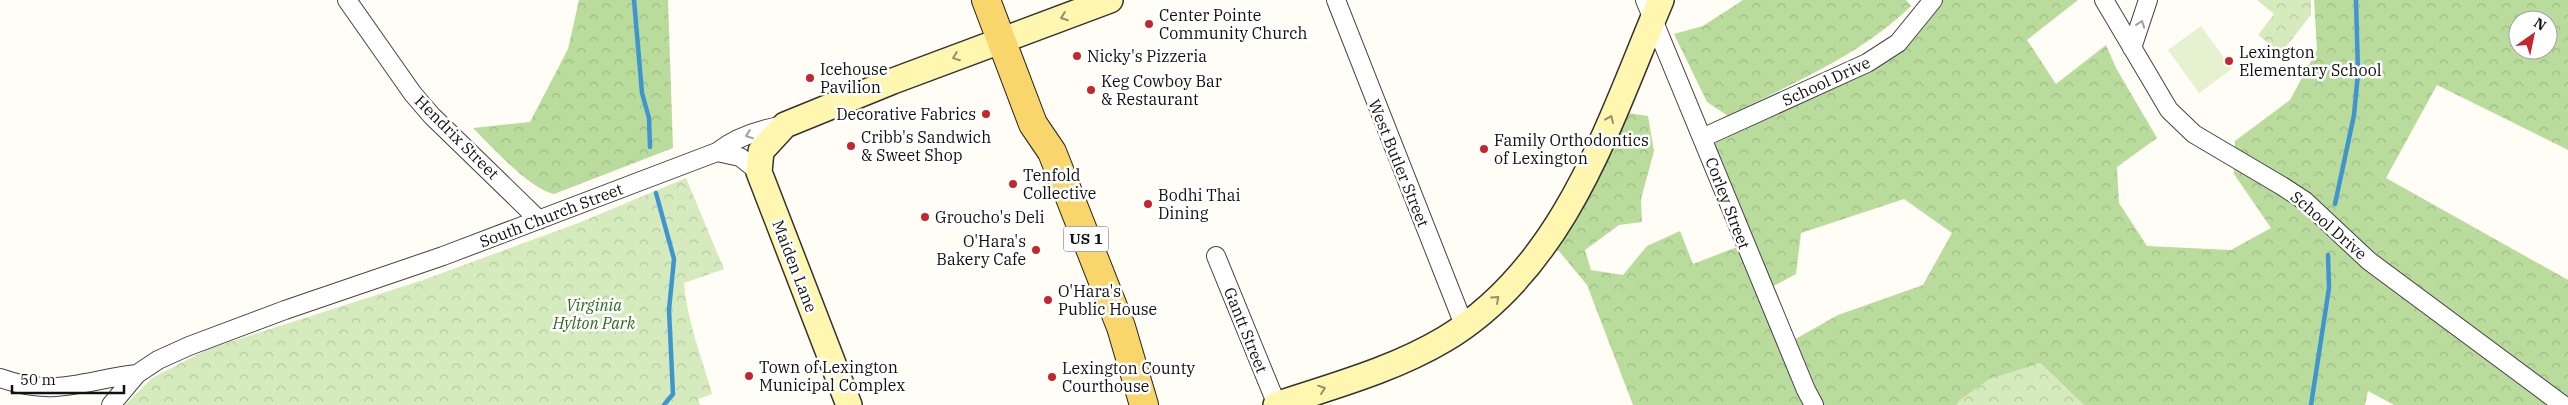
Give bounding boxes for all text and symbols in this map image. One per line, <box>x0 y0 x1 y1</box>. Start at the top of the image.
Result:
place label: Center Pointe Community Church <box>1159 5 1307 43</box>
north arrow <box>2508 10 2558 60</box>
one-way arrow <box>1060 11 1069 21</box>
text: N <box>2531 14 2550 35</box>
marker: Center Pointe Community Church <box>1143 18 1155 30</box>
one-way arrow <box>2135 20 2145 29</box>
place label: Lexington Elementary School <box>2239 42 2382 80</box>
place label: Nicky's Pizzeria <box>1087 46 1207 66</box>
marker: Nicky's Pizzeria <box>1071 50 1083 62</box>
one-way arrow <box>952 51 961 61</box>
street label: School Drive <box>1779 52 1873 110</box>
marker: Lexington Elementary School <box>2223 55 2235 67</box>
place label: Icehouse Pavilion <box>820 59 888 97</box>
place label: Keg Cowboy Bar & Restaurant <box>1101 71 1222 109</box>
marker: Icehouse Pavilion <box>804 72 816 84</box>
marker: Keg Cowboy Bar & Restaurant <box>1085 84 1097 96</box>
street label: Hendrix Street <box>411 91 504 184</box>
street label: West Butler Street <box>1364 96 1434 230</box>
place label: Decorative Fabrics <box>836 104 976 124</box>
marker: Decorative Fabrics <box>980 108 992 120</box>
one-way arrow <box>1604 115 1615 124</box>
place label: Cribb's Sandwich & Sweet Shop <box>861 127 991 165</box>
one-way arrow <box>746 129 754 139</box>
place label: Family Orthodontics of Lexington <box>1494 130 1649 168</box>
marker: Cribb's Sandwich & Sweet Shop <box>845 140 857 152</box>
marker: Family Orthodontics of Lexington <box>1478 143 1490 155</box>
street label: Corley Street <box>1701 154 1755 252</box>
place label: Tenfold Collective <box>1023 165 1096 203</box>
street label: South Church Street <box>476 178 626 252</box>
marker: Tenfold Collective <box>1007 178 1019 190</box>
place label: Bodhi Thai Dining <box>1158 185 1241 223</box>
street label: School Drive <box>2287 186 2371 264</box>
marker: Bodhi Thai Dining <box>1142 198 1154 210</box>
place label: Groucho's Deli <box>935 207 1045 227</box>
marker: Groucho's Deli <box>919 211 931 223</box>
street label: Maiden Lane <box>768 217 822 315</box>
road number: US 1 <box>1064 226 1108 252</box>
place label: O'Hara's Bakery Cafe <box>936 231 1026 269</box>
marker: O'Hara's Bakery Cafe <box>1030 244 1042 256</box>
place label: O'Hara's Public House <box>1058 281 1157 319</box>
street label: Gantt Street <box>1220 284 1272 376</box>
marker: O'Hara's Public House <box>1042 294 1054 306</box>
park label: Virginia Hylton Park <box>552 295 636 333</box>
one-way arrow <box>1490 296 1499 305</box>
place label: Town of Lexington Municipal Complex <box>759 357 905 395</box>
place label: Lexington County Courthouse <box>1062 358 1195 396</box>
scale bar <box>12 362 125 394</box>
text: 50 m <box>20 370 56 389</box>
marker: Town of Lexington Municipal Complex <box>743 370 755 382</box>
marker: Lexington County Courthouse <box>1046 371 1058 383</box>
one-way arrow <box>1318 385 1326 395</box>

